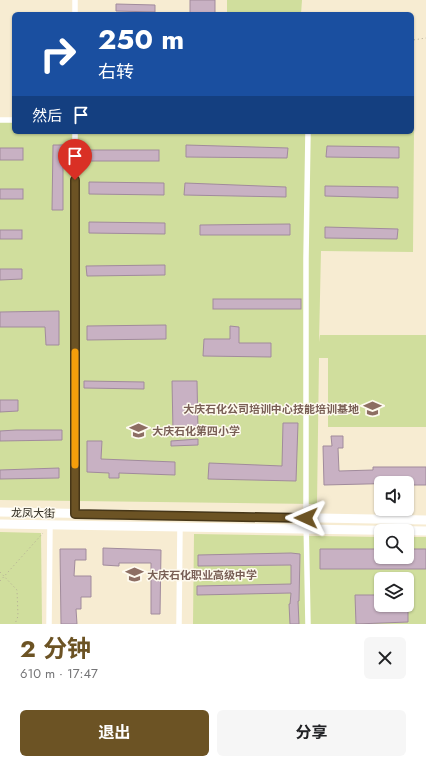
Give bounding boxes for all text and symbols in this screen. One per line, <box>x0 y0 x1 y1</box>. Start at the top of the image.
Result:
text: 250 m <box>98 19 184 60</box>
icon: right <box>32 28 84 80</box>
text: 右转 <box>98 59 134 85</box>
icon: arrive <box>70 104 92 126</box>
text: 然后 <box>32 105 62 127</box>
pin <box>58 139 92 180</box>
icon: arrive <box>64 145 86 167</box>
school or university icon: 大庆石化公司培训中心技能培训基地 <box>362 399 382 419</box>
place label: 大庆石化公司培训中心技能培训基地 <box>183 401 359 417</box>
school or university icon: 大庆石化第四小学 <box>129 421 149 441</box>
place label: 大庆石化第四小学 <box>152 423 240 439</box>
map controls <box>374 476 414 612</box>
button: sound <box>374 476 414 516</box>
position arrow <box>285 497 327 539</box>
street label: 龙凤大街 <box>11 505 55 521</box>
button: search <box>374 524 414 564</box>
school or university icon: 大庆石化职业高级中学 <box>124 565 144 585</box>
place label: 大庆石化职业高级中学 <box>147 567 257 583</box>
button: layers <box>374 572 414 612</box>
text: 2 分钟 <box>20 631 91 666</box>
button: close <box>364 637 406 679</box>
text: 610 m · 17:47 <box>20 664 98 683</box>
button: 退出 <box>20 710 209 756</box>
button: 分享 <box>217 710 406 756</box>

